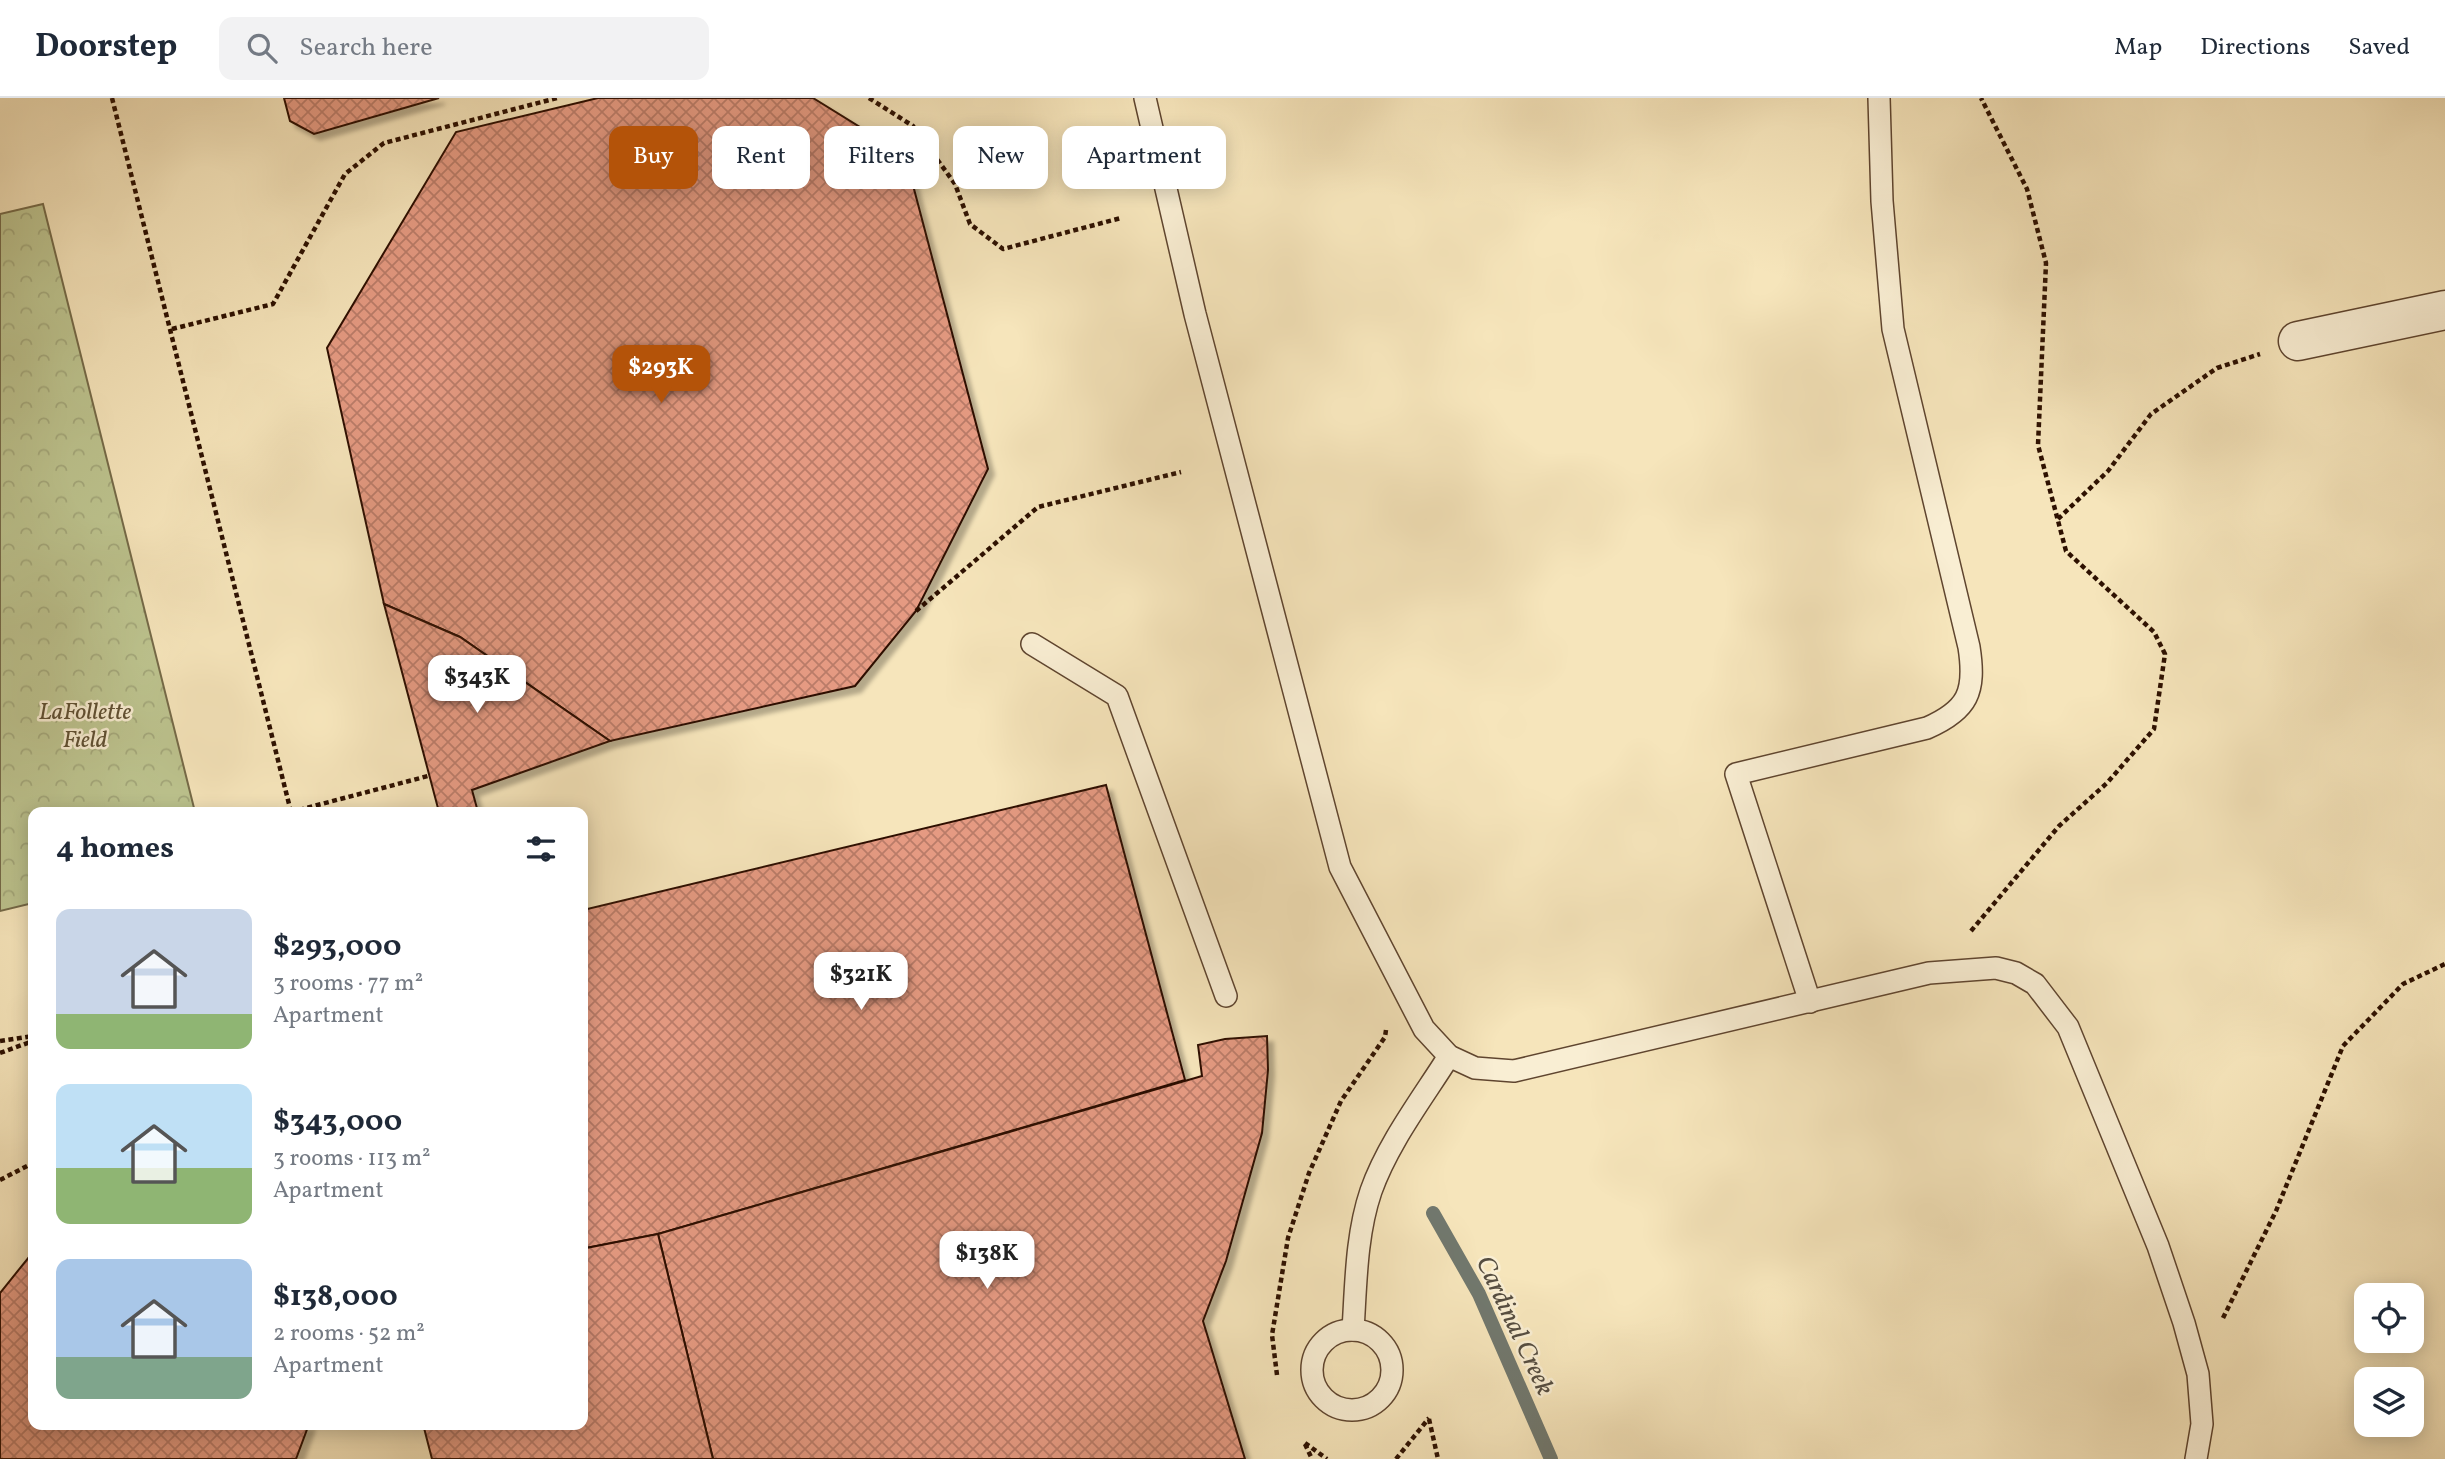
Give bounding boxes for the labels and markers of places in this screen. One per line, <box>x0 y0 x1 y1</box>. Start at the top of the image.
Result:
pin: $293K <box>612 345 710 405</box>
pin: $343K <box>428 656 526 715</box>
pin: $321K <box>812 953 910 1012</box>
pin: $138K <box>938 1232 1036 1291</box>

